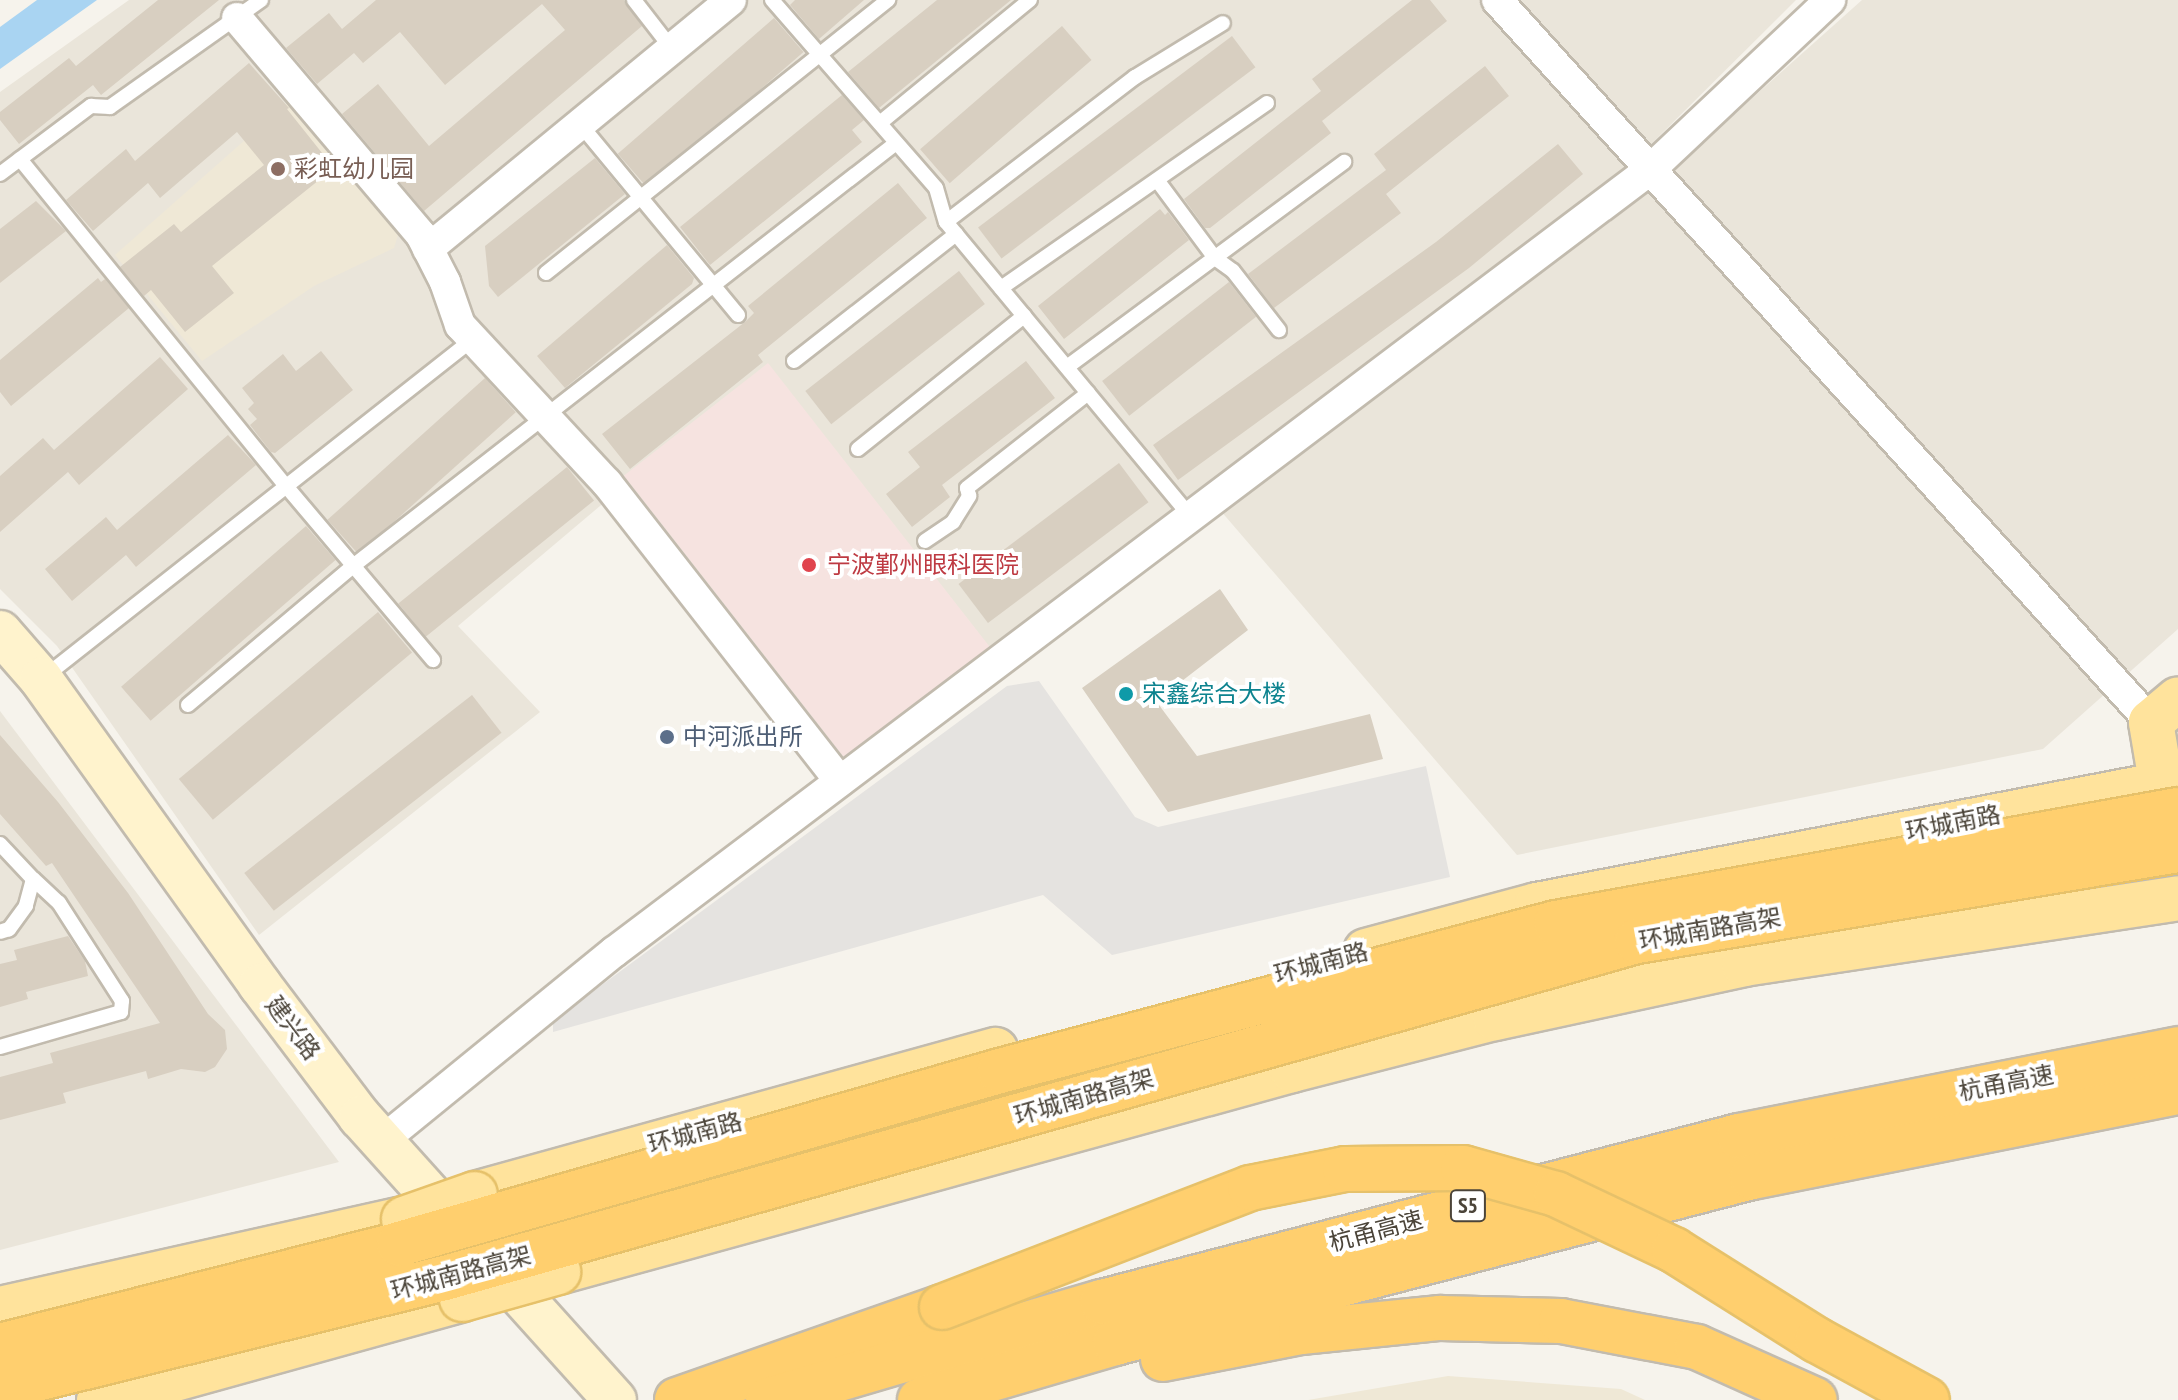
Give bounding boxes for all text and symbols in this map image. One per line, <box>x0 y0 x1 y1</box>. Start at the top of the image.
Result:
place label: 彩虹幼儿园 <box>294 155 414 183</box>
marker: 彩虹幼儿园 <box>269 160 287 178</box>
place label: 宁波鄞州眼科医院 <box>827 551 1019 579</box>
marker: 宁波鄞州眼科医院 <box>798 554 820 576</box>
place label: 宋鑫综合大楼 <box>1142 680 1286 708</box>
marker: 宋鑫综合大楼 <box>1117 685 1135 703</box>
place label: 中河派出所 <box>683 723 803 751</box>
marker: 中河派出所 <box>658 728 676 746</box>
street label: 环城南路 <box>1903 800 2003 846</box>
street label: 环城南路高架 <box>1637 902 1783 956</box>
street label: 环城南路 <box>1271 937 1371 989</box>
street label: 建兴路 <box>260 991 326 1065</box>
street label: 杭甬高速 <box>1956 1060 2056 1106</box>
street label: 环城南路高架 <box>1011 1063 1157 1131</box>
street label: 环城南路 <box>645 1107 745 1159</box>
road number: S5 <box>1448 1188 1488 1224</box>
street label: 杭甬高速 <box>1326 1205 1426 1257</box>
street label: 环城南路高架 <box>388 1240 534 1306</box>

